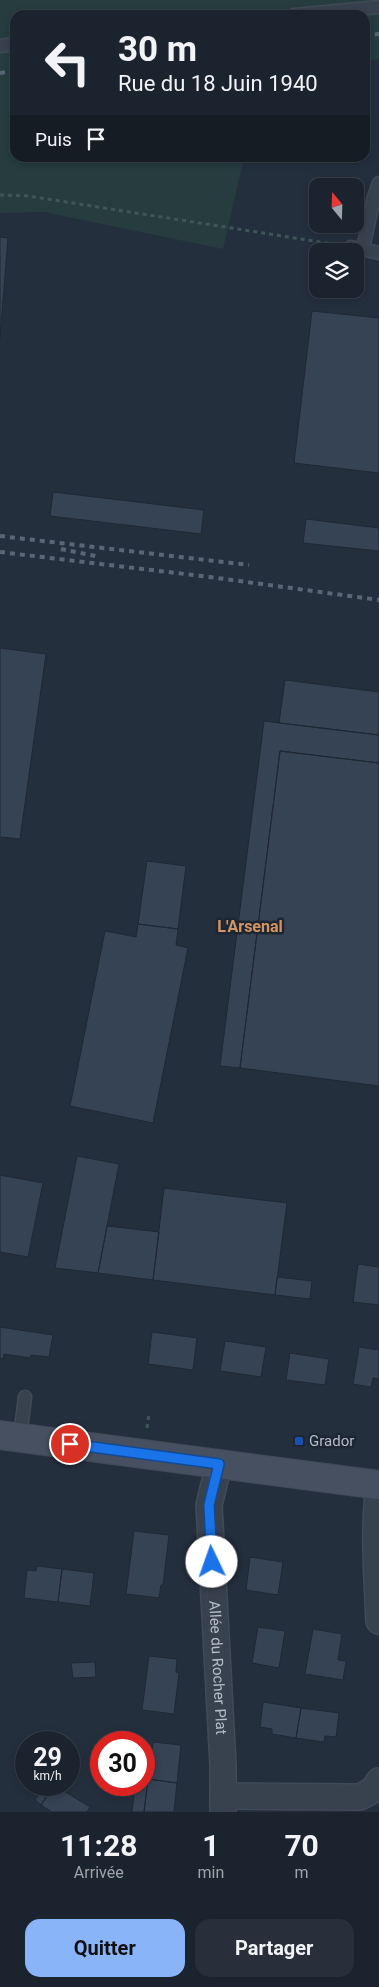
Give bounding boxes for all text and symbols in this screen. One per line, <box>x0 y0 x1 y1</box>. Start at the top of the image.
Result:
text: 30 m <box>118 29 197 70</box>
icon: left <box>35 30 100 95</box>
text: Rue du 18 Juin 1940 <box>118 71 318 96</box>
icon: arrive <box>82 125 110 153</box>
text: Puis <box>35 128 72 151</box>
north arrow <box>309 178 364 232</box>
map controls <box>309 178 364 298</box>
button: layers <box>309 243 364 298</box>
district label: L'Arsenal <box>217 917 283 936</box>
pin <box>49 1423 91 1465</box>
icon: arrive <box>56 1430 84 1458</box>
place label: Grador <box>309 1432 354 1450</box>
marker: Grador <box>293 1435 305 1447</box>
position arrow <box>185 1535 237 1587</box>
street label: Allée du Rocher Plat <box>205 1600 230 1735</box>
speed limit sign: 30 <box>90 1731 155 1796</box>
text: 29 <box>33 1743 62 1772</box>
text: km/h <box>33 1769 62 1783</box>
text: 11:28 <box>60 1828 137 1863</box>
text: 1 <box>202 1828 220 1863</box>
text: 70 <box>284 1828 319 1863</box>
text: Arrivée <box>74 1863 124 1882</box>
text: min <box>198 1863 224 1882</box>
text: m <box>295 1863 309 1882</box>
button: Quitter <box>25 1919 185 1977</box>
button: Partager <box>195 1919 354 1977</box>

